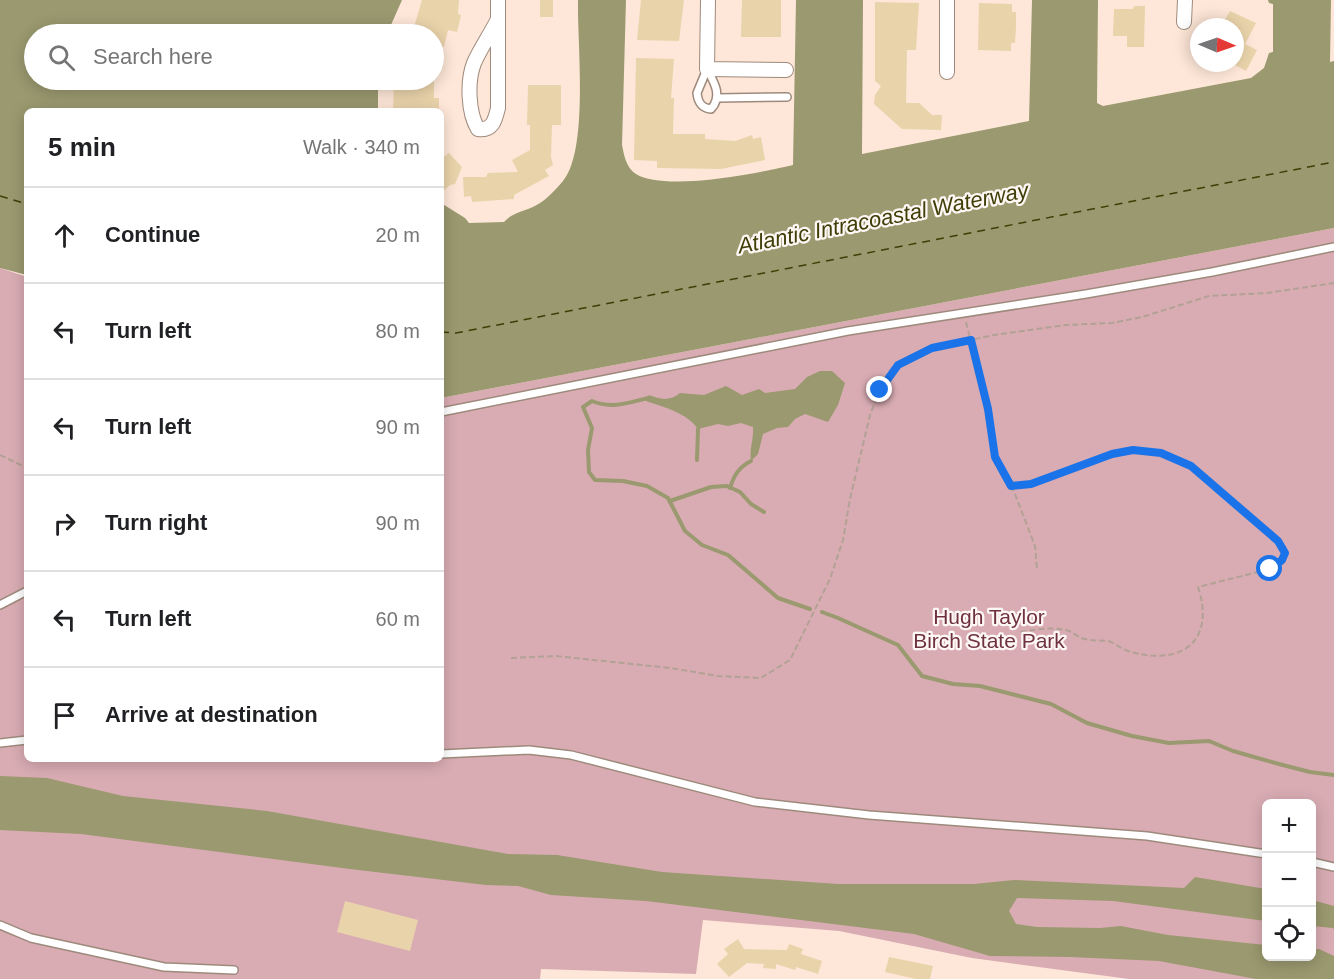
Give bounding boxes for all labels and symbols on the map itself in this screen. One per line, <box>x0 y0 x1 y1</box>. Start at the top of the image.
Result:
north arrow <box>1190 18 1244 72</box>
water label: Atlantic Intracoastal Waterway <box>734 177 1032 259</box>
route end <box>866 376 892 402</box>
route start <box>1256 555 1282 581</box>
park label: Hugh Taylor Birch State Park <box>913 605 1065 652</box>

